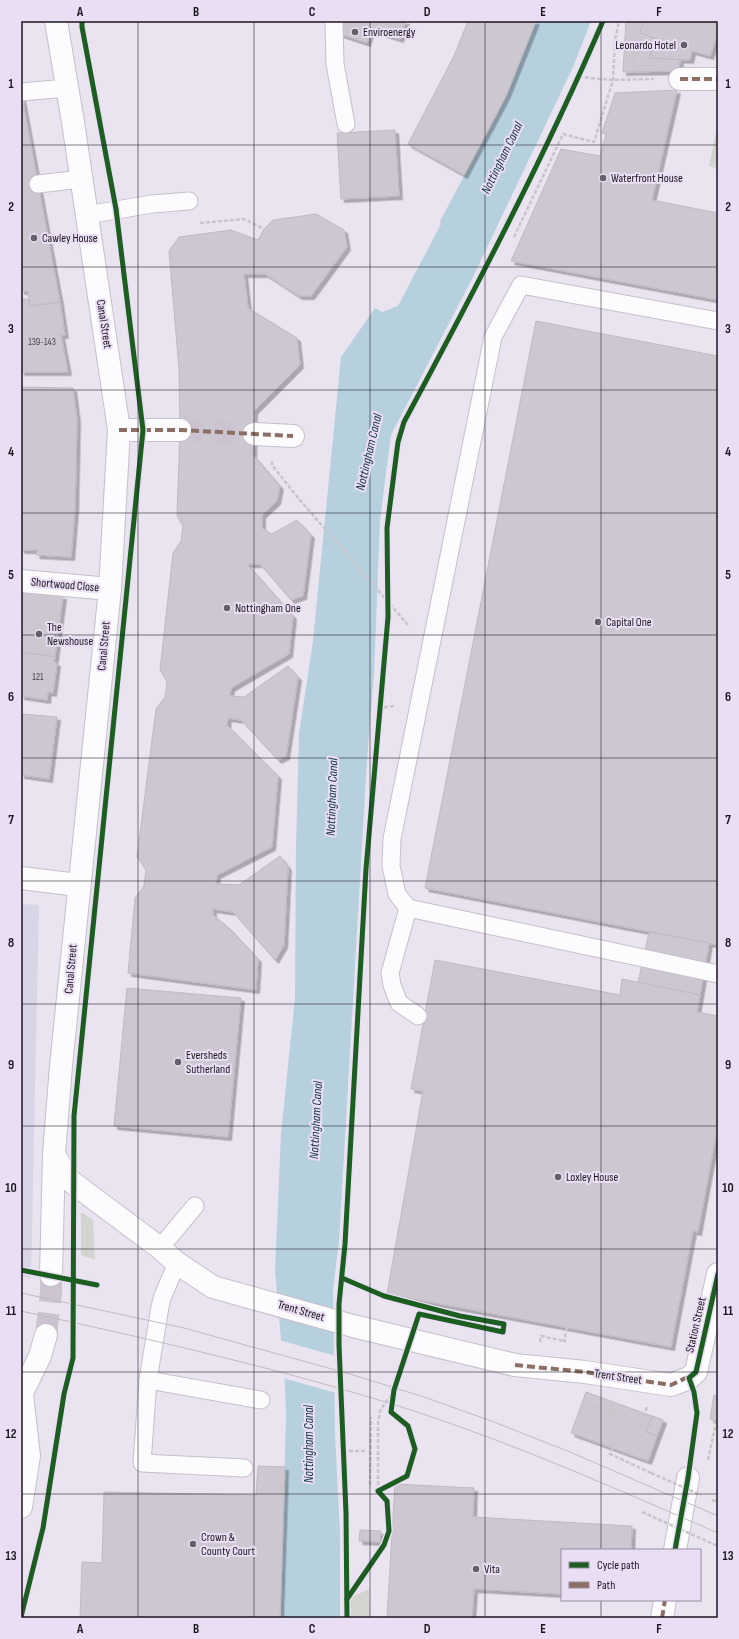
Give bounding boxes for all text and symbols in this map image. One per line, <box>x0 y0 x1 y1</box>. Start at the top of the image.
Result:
text: A <box>76 4 84 20</box>
text: B <box>193 4 199 20</box>
text: C <box>309 4 316 20</box>
text: D <box>424 4 431 20</box>
text: E <box>540 4 546 20</box>
text: F <box>656 4 662 20</box>
place label: Enviroenergy <box>363 25 416 40</box>
marker: Enviroenergy <box>350 27 360 37</box>
place label: Leonardo Hotel <box>615 38 676 53</box>
marker: Leonardo Hotel <box>679 40 689 50</box>
text: 1 <box>8 76 14 92</box>
text: 1 <box>725 76 731 92</box>
water label: Nottingham Canal <box>478 119 527 197</box>
place label: Waterfront House <box>611 171 683 186</box>
marker: Waterfront House <box>598 173 608 183</box>
text: 2 <box>8 199 14 215</box>
text: 2 <box>725 199 731 215</box>
place label: Cawley House <box>42 231 98 246</box>
marker: Cawley House <box>29 233 39 243</box>
street label: Canal Street <box>93 298 115 350</box>
text: 3 <box>8 321 14 337</box>
text: 3 <box>725 321 731 337</box>
house number: 139-143 <box>28 336 56 348</box>
water label: Nottingham Canal <box>352 412 386 492</box>
text: 4 <box>8 444 14 460</box>
text: 4 <box>725 444 731 460</box>
text: 5 <box>8 567 14 583</box>
text: 5 <box>725 567 731 583</box>
street label: Shortwood Close <box>30 575 100 595</box>
place label: Nottingham One <box>235 601 301 616</box>
marker: Nottingham One <box>222 603 232 613</box>
place label: Capital One <box>606 615 652 630</box>
marker: Capital One <box>593 617 603 627</box>
place label: The Newshouse <box>47 620 93 649</box>
street label: Canal Street <box>94 620 114 671</box>
marker: The Newshouse <box>34 629 44 639</box>
house number: 121 <box>32 671 44 683</box>
text: 6 <box>8 689 14 705</box>
text: 6 <box>725 689 731 705</box>
water label: Nottingham Canal <box>323 757 341 836</box>
text: 7 <box>8 812 14 828</box>
text: 7 <box>725 812 731 828</box>
text: 8 <box>8 935 14 951</box>
text: 8 <box>725 935 731 951</box>
street label: Canal Street <box>61 943 81 994</box>
place label: Eversheds Sutherland <box>186 1048 230 1077</box>
text: 9 <box>8 1057 14 1073</box>
marker: Eversheds Sutherland <box>173 1057 183 1067</box>
text: 9 <box>725 1057 731 1073</box>
water label: Nottingham Canal <box>306 1080 326 1159</box>
place label: Loxley House <box>566 1170 619 1185</box>
marker: Loxley House <box>553 1172 563 1182</box>
text: 10 <box>5 1180 17 1196</box>
text: 10 <box>722 1180 734 1196</box>
street label: Station Street <box>682 1295 710 1354</box>
street label: Trent Street <box>276 1297 327 1325</box>
text: 11 <box>6 1303 16 1319</box>
text: 11 <box>723 1303 733 1319</box>
street label: Trent Street <box>593 1366 643 1388</box>
water label: Nottingham Canal <box>301 1404 317 1483</box>
text: 12 <box>6 1426 17 1442</box>
text: 12 <box>723 1426 734 1442</box>
place label: Crown & County Court <box>201 1530 255 1559</box>
marker: Crown & County Court <box>188 1539 198 1549</box>
text: 13 <box>6 1548 17 1564</box>
text: 13 <box>723 1548 734 1564</box>
legend <box>561 1549 701 1601</box>
text: Cycle path <box>597 1558 639 1573</box>
place label: Vita <box>484 1562 500 1577</box>
marker: Vita <box>471 1564 481 1574</box>
text: Path <box>597 1578 615 1593</box>
text: A <box>76 1621 84 1637</box>
text: B <box>193 1621 199 1637</box>
text: C <box>309 1621 316 1637</box>
text: D <box>424 1621 431 1637</box>
text: E <box>540 1621 546 1637</box>
text: F <box>656 1621 662 1637</box>

